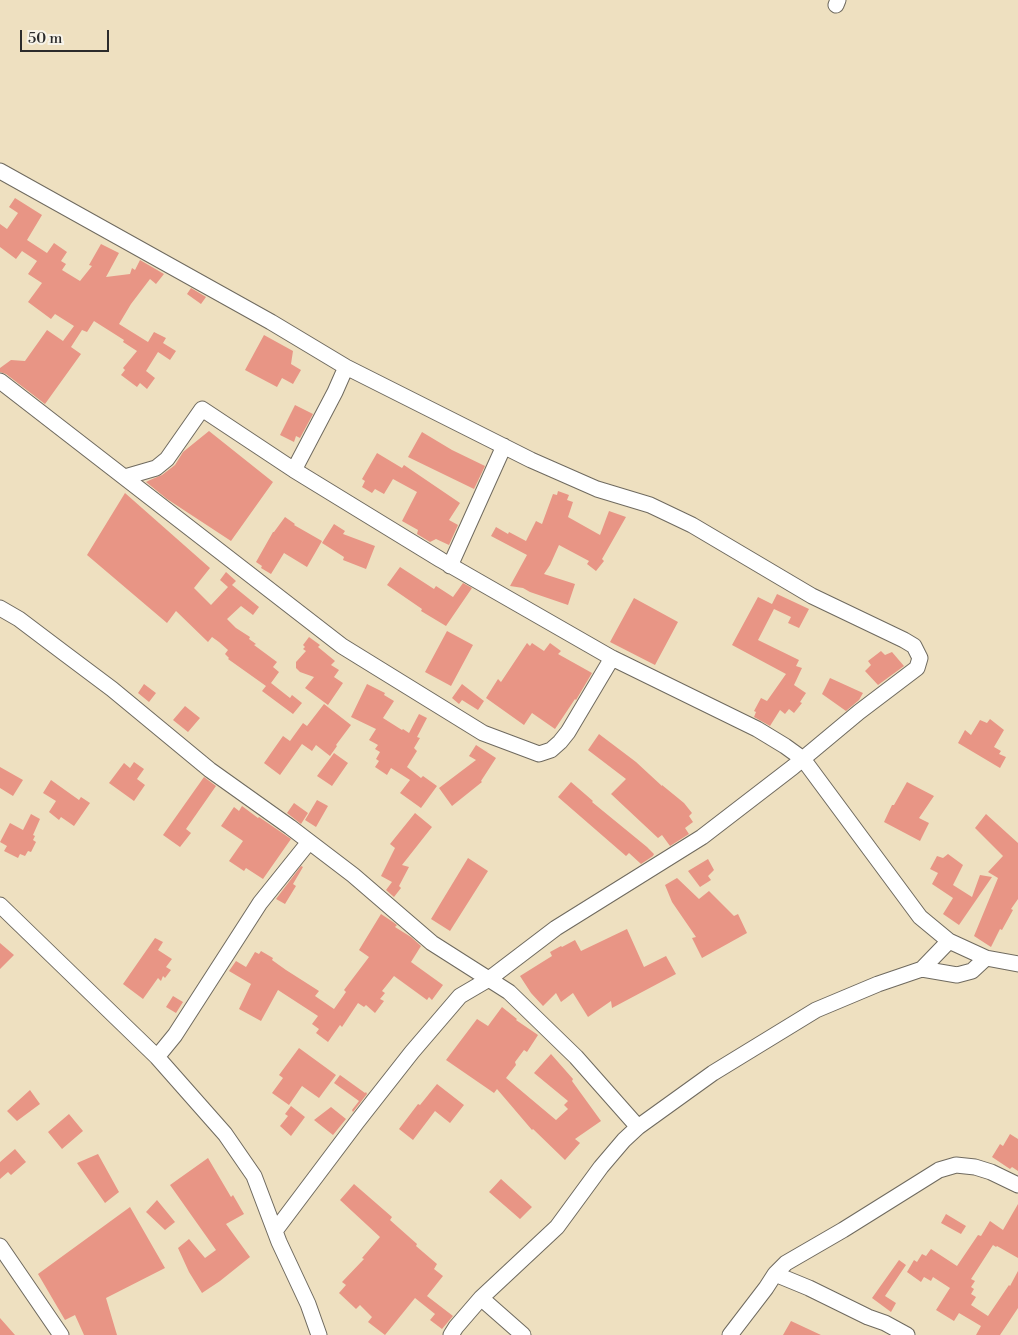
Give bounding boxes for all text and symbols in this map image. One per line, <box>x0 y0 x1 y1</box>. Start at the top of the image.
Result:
scale bar <box>22 20 111 52</box>
text: 50 m <box>28 29 62 48</box>

